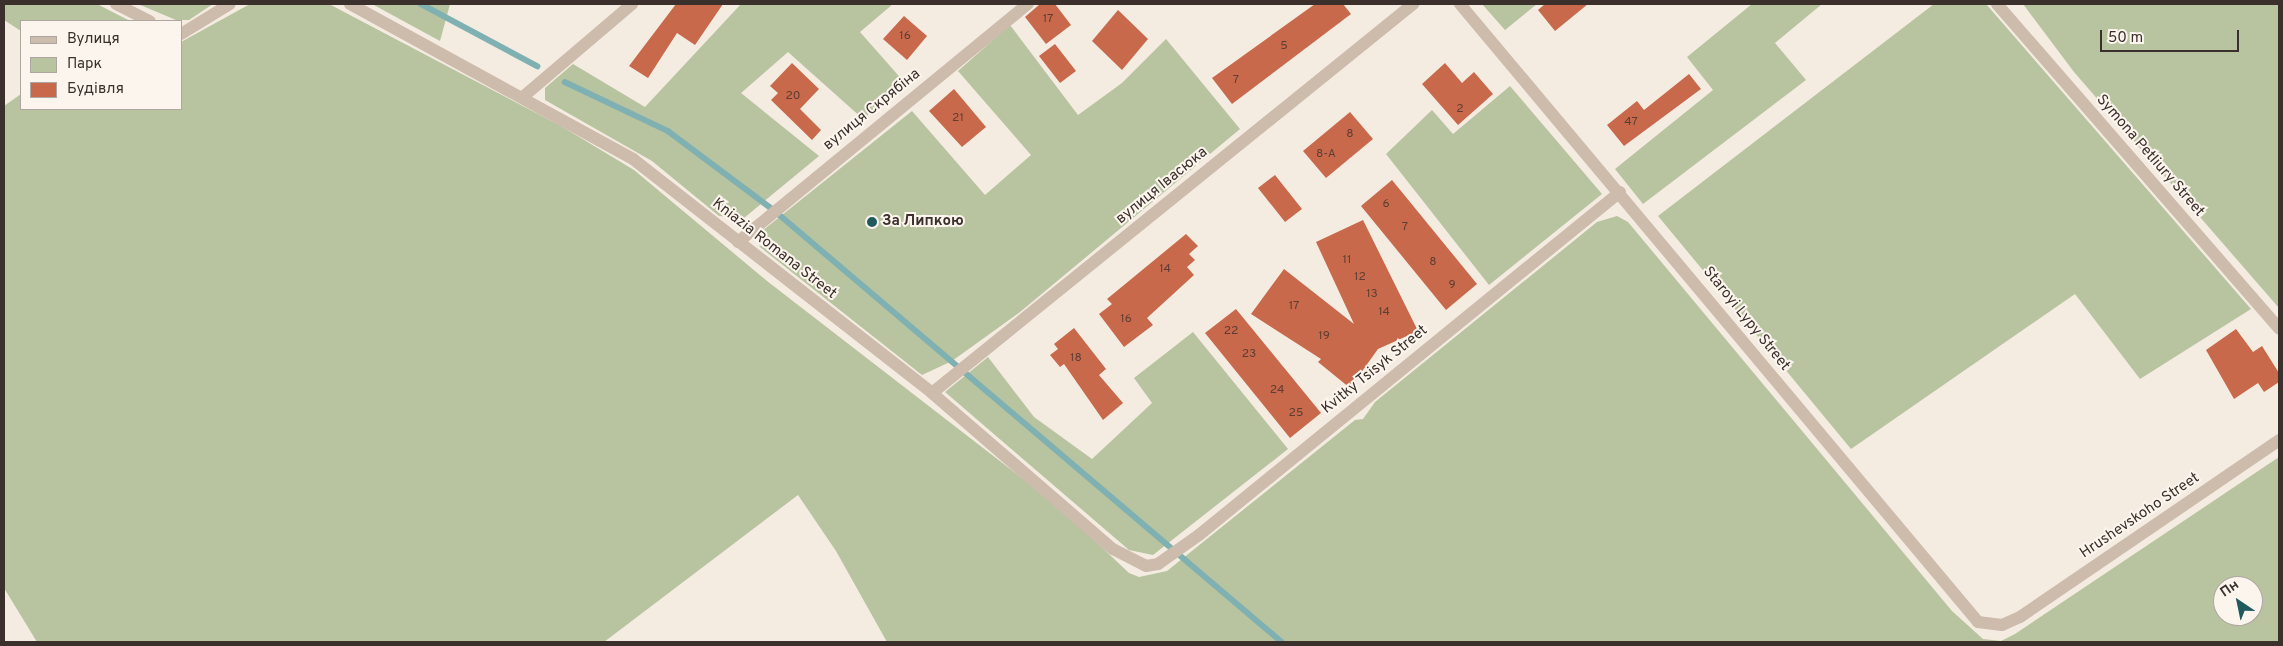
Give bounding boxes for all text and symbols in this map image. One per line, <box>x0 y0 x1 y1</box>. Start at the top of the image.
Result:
house number: 17 <box>1043 13 1053 27</box>
legend <box>20 20 182 110</box>
scale bar <box>2103 20 2242 52</box>
text: 50 m <box>2108 29 2143 48</box>
text: Вулиця <box>67 30 120 49</box>
house number: 16 <box>899 30 911 44</box>
house number: 5 <box>1280 40 1288 54</box>
text: Парк <box>67 55 102 74</box>
street label: вулиця Скрябіна <box>820 65 924 155</box>
house number: 7 <box>1233 74 1239 88</box>
text: Будівля <box>67 80 124 99</box>
house number: 20 <box>785 90 801 104</box>
street label: Symona Petliury Street <box>2092 91 2208 221</box>
house number: 2 <box>1456 103 1464 117</box>
house number: 21 <box>952 112 964 126</box>
house number: 47 <box>1624 116 1638 130</box>
house number: 8 <box>1346 128 1354 142</box>
street label: вулиця Івасюка <box>1113 144 1211 228</box>
house number: 8-А <box>1316 148 1336 162</box>
street label: Kniazia Romana Street <box>708 195 840 303</box>
house number: 6 <box>1382 198 1390 212</box>
place label: За Липкою <box>882 213 964 231</box>
marker: За Липкою <box>866 216 878 228</box>
house number: 7 <box>1402 221 1408 235</box>
house number: 11 <box>1343 254 1351 268</box>
house number: 8 <box>1429 256 1437 270</box>
house number: 14 <box>1159 263 1171 277</box>
street label: Staroyi Lypy Street <box>1699 263 1793 375</box>
house number: 12 <box>1354 271 1366 285</box>
house number: 9 <box>1448 279 1456 293</box>
house number: 13 <box>1366 288 1378 302</box>
house number: 17 <box>1289 300 1299 314</box>
house number: 14 <box>1378 306 1390 320</box>
house number: 16 <box>1120 313 1132 327</box>
street label: Kvitky Tsisyk Street <box>1318 322 1432 418</box>
house number: 22 <box>1224 325 1238 339</box>
house number: 19 <box>1318 330 1330 344</box>
house number: 23 <box>1242 348 1256 362</box>
house number: 18 <box>1070 352 1082 366</box>
house number: 24 <box>1270 384 1284 398</box>
house number: 25 <box>1289 407 1303 421</box>
street label: Hrushevskoho Street <box>2077 469 2203 563</box>
north arrow <box>2213 576 2263 626</box>
text: Пн <box>2217 577 2242 601</box>

